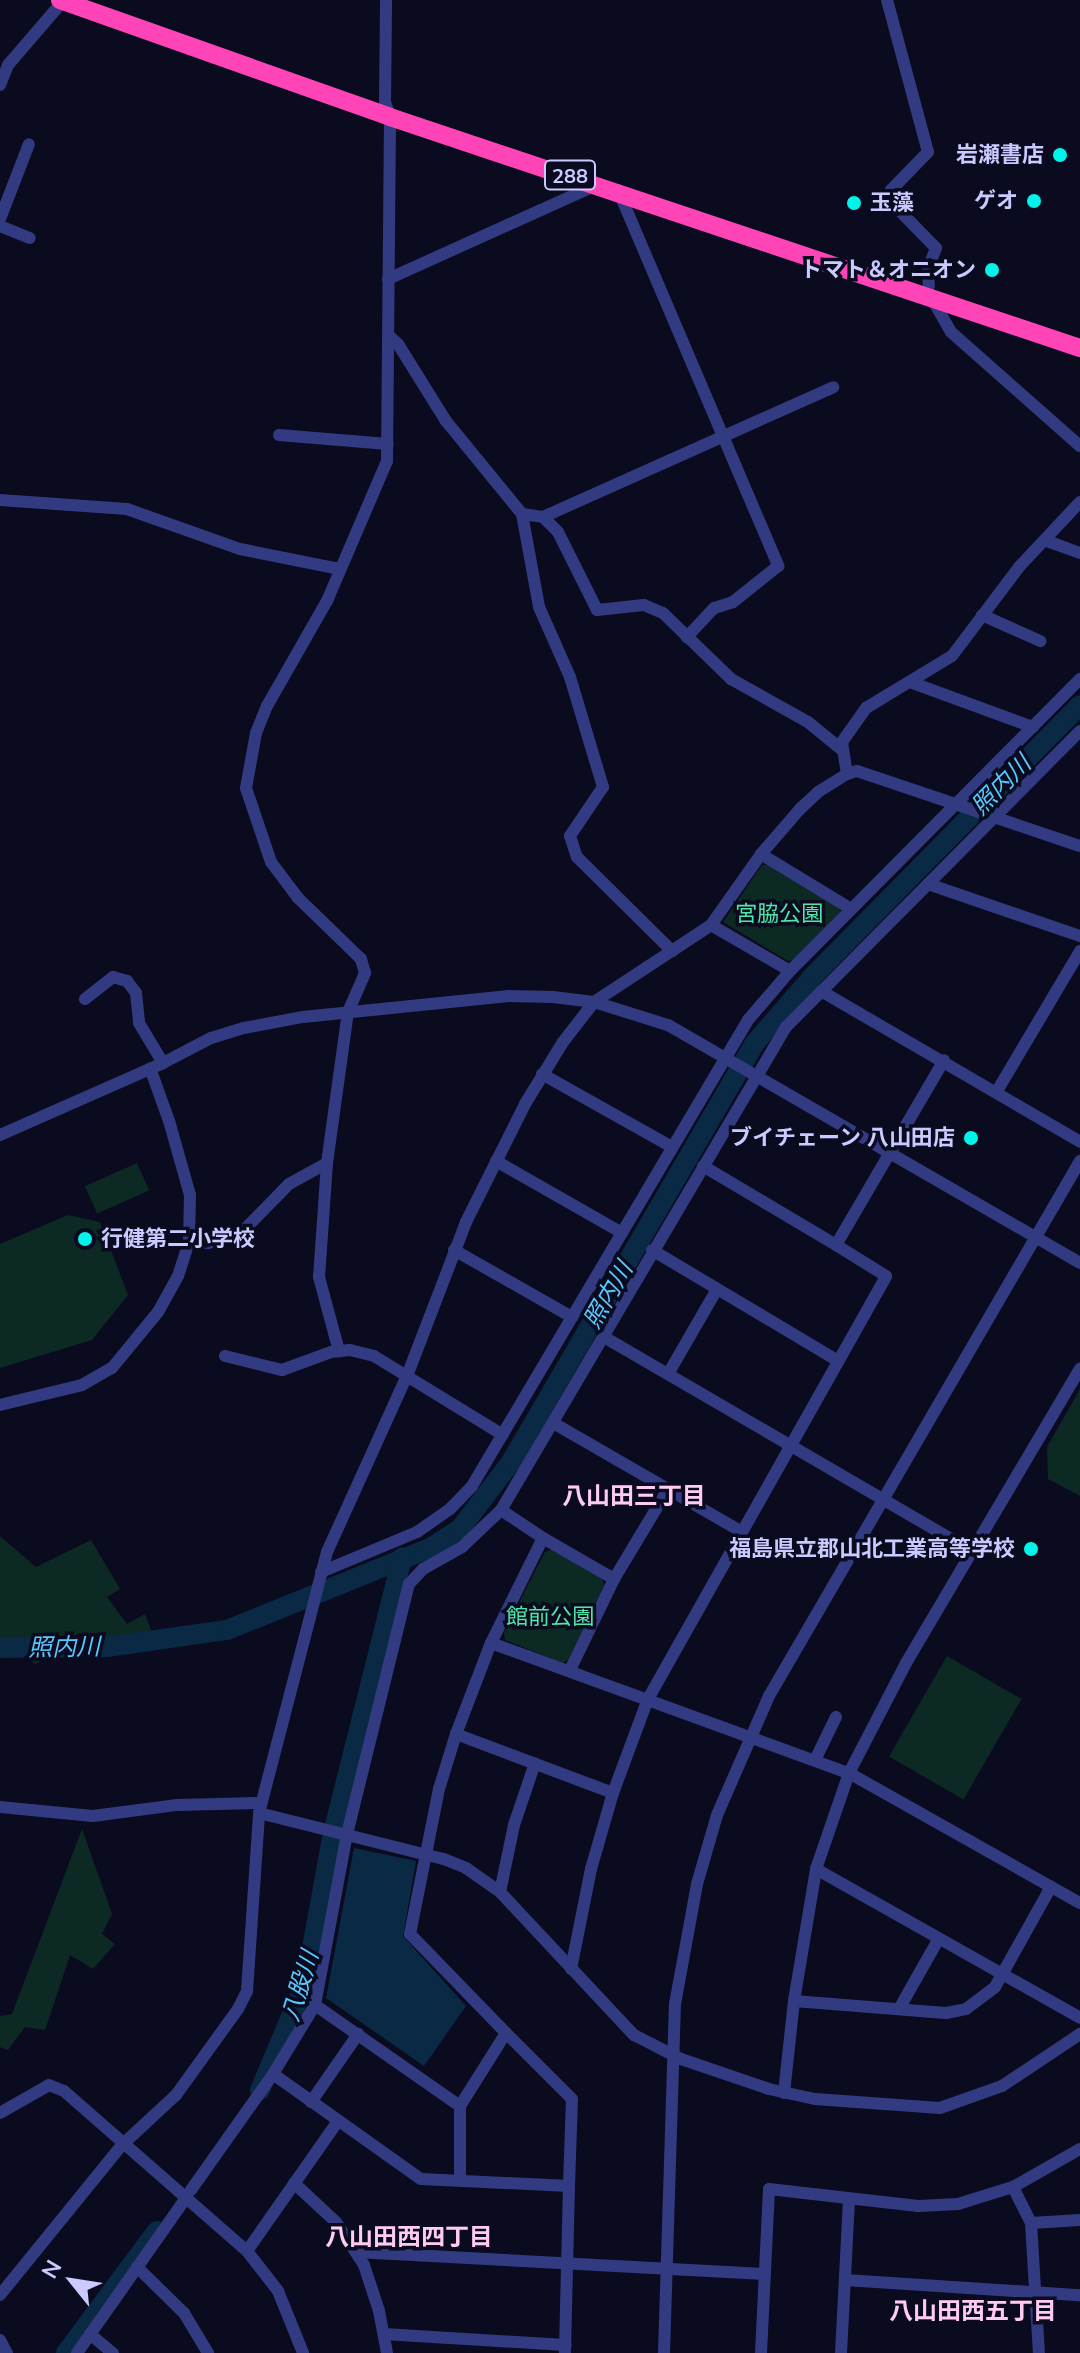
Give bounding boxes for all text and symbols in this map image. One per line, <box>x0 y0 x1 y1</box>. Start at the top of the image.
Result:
place label: 岩瀬書店 <box>956 142 1044 168</box>
marker: 岩瀬書店 <box>1051 146 1069 164</box>
road number: 288 <box>544 159 596 191</box>
place label: ゲオ <box>974 188 1018 214</box>
place label: 玉藻 <box>870 190 914 216</box>
marker: ゲオ <box>1025 192 1043 210</box>
marker: 玉藻 <box>845 194 863 212</box>
place label: トマト＆オニオン <box>800 257 976 283</box>
marker: トマト＆オニオン <box>983 261 1001 279</box>
water label: 照内川 <box>965 749 1037 821</box>
park label: 宮脇公園 <box>735 901 823 927</box>
place label: ブイチェーン 八山田店 <box>729 1125 955 1151</box>
marker: ブイチェーン 八山田店 <box>962 1129 980 1147</box>
place label: 行健第二小学校 <box>101 1226 255 1252</box>
marker: 行健第二小学校 <box>76 1230 94 1248</box>
water label: 照内川 <box>578 1257 638 1333</box>
district label: 八山田三丁目 <box>562 1482 706 1510</box>
place label: 福島県立郡山北工業高等学校 <box>729 1536 1015 1562</box>
marker: 福島県立郡山北工業高等学校 <box>1022 1540 1040 1558</box>
park label: 館前公園 <box>506 1604 594 1630</box>
water label: 照内川 <box>28 1632 100 1662</box>
water label: 八股川 <box>276 1947 324 2025</box>
district label: 八山田西四丁目 <box>325 2223 493 2251</box>
north arrow <box>32 2241 112 2321</box>
text: N <box>35 2255 67 2283</box>
district label: 八山田西五丁目 <box>889 2297 1057 2325</box>

